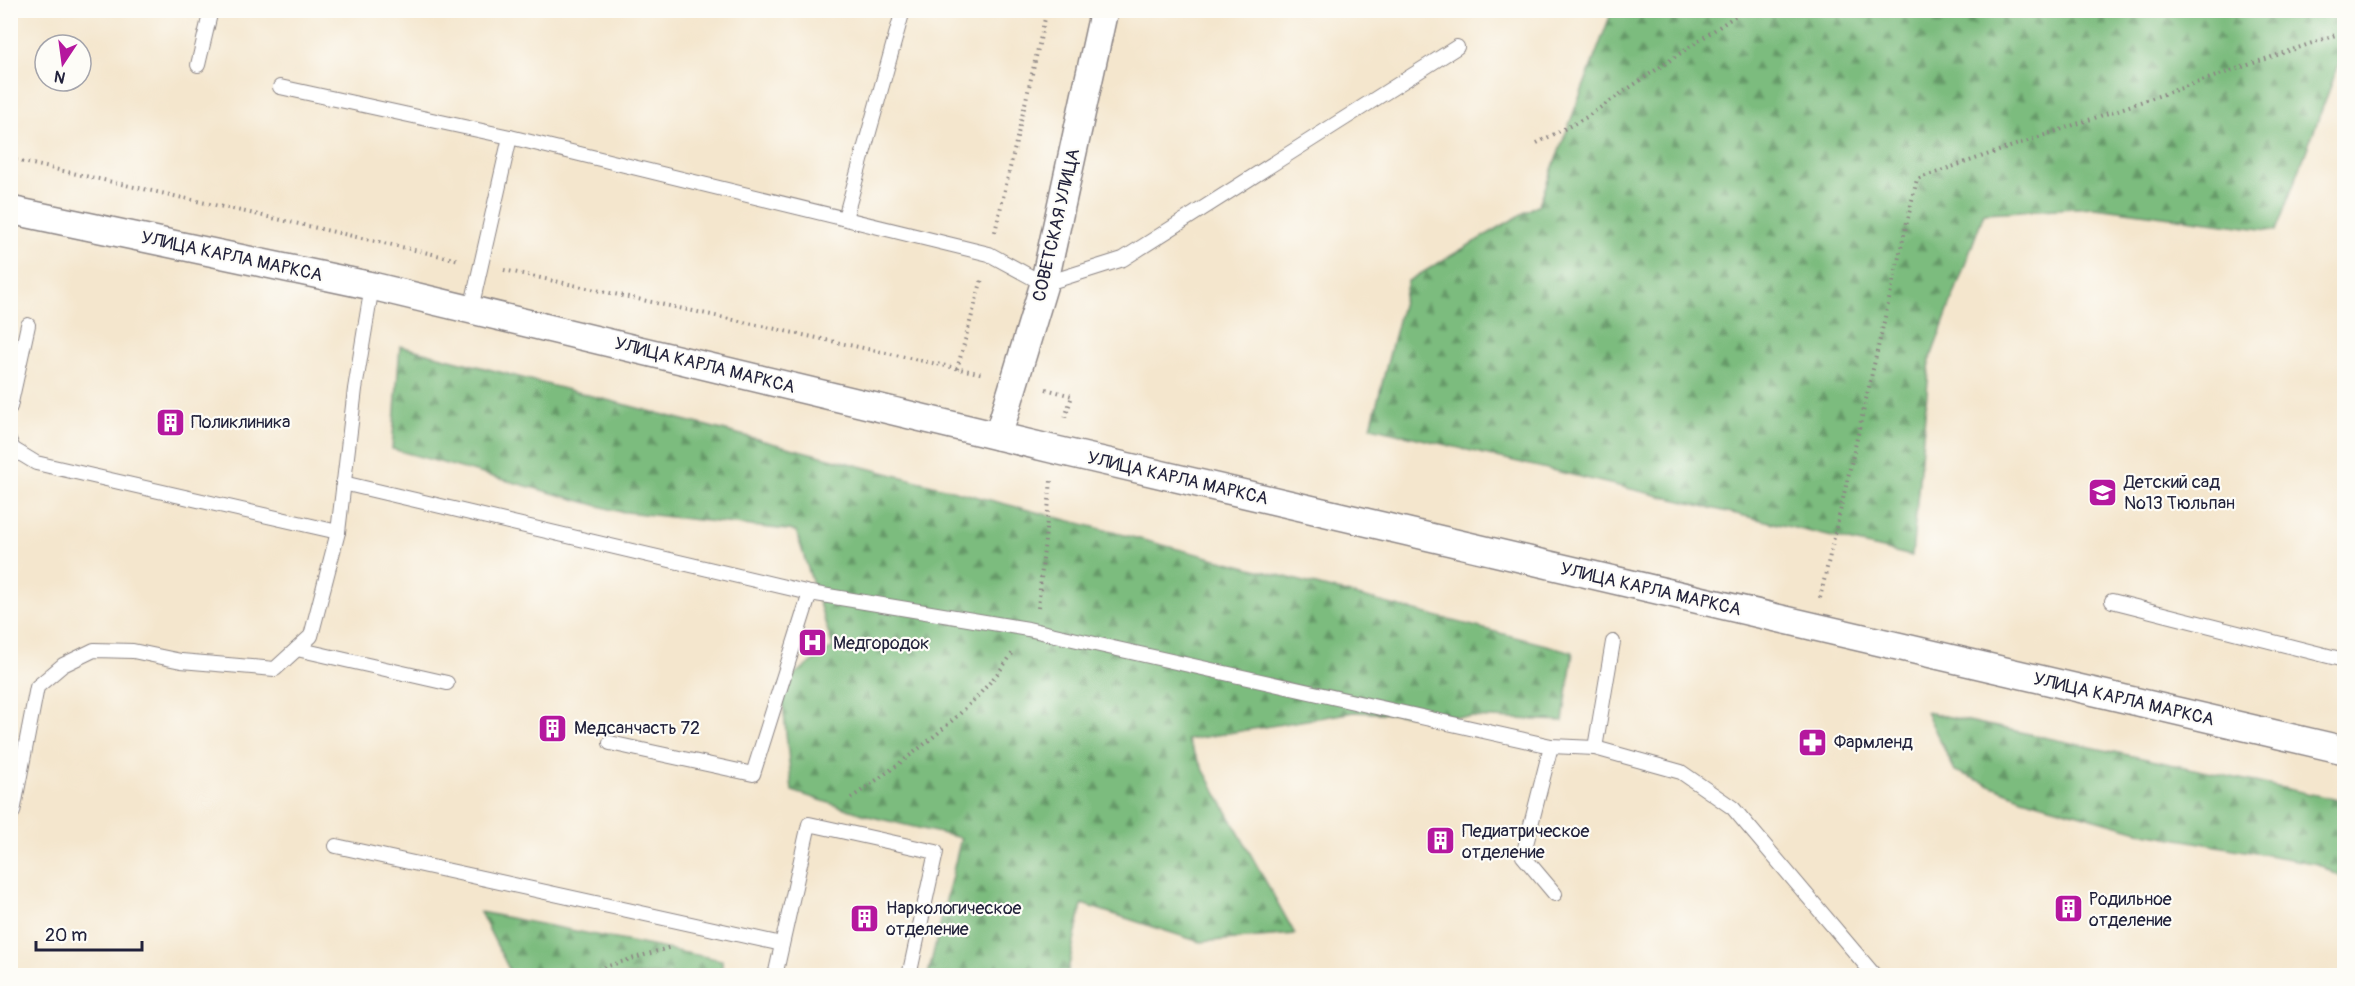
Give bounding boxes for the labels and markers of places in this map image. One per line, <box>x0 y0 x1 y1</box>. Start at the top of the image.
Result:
building icon: Поликлиника <box>154 406 186 438</box>
place label: Поликлиника <box>191 411 290 434</box>
place label: Детский сад №13 Тюльпан <box>2123 471 2235 515</box>
school or university icon: Детский сад №13 Тюльпан <box>2087 476 2119 508</box>
hospital icon: Медгородок <box>796 627 828 659</box>
place label: Медгородок <box>833 632 929 655</box>
building icon: Медсанчасть 72 <box>537 712 569 744</box>
place label: Медсанчасть 72 <box>574 717 700 740</box>
pharmacy icon: Фармленд <box>1797 726 1829 758</box>
place label: Фармленд <box>1834 731 1913 754</box>
place label: Педиатрическое отделение <box>1462 820 1589 864</box>
building icon: Педиатрическое отделение <box>1425 825 1457 857</box>
place label: Родильное отделение <box>2089 888 2172 932</box>
building icon: Родильное отделение <box>2052 893 2084 925</box>
place label: Наркологическое отделение <box>886 897 1022 941</box>
building icon: Наркологическое отделение <box>849 902 881 934</box>

